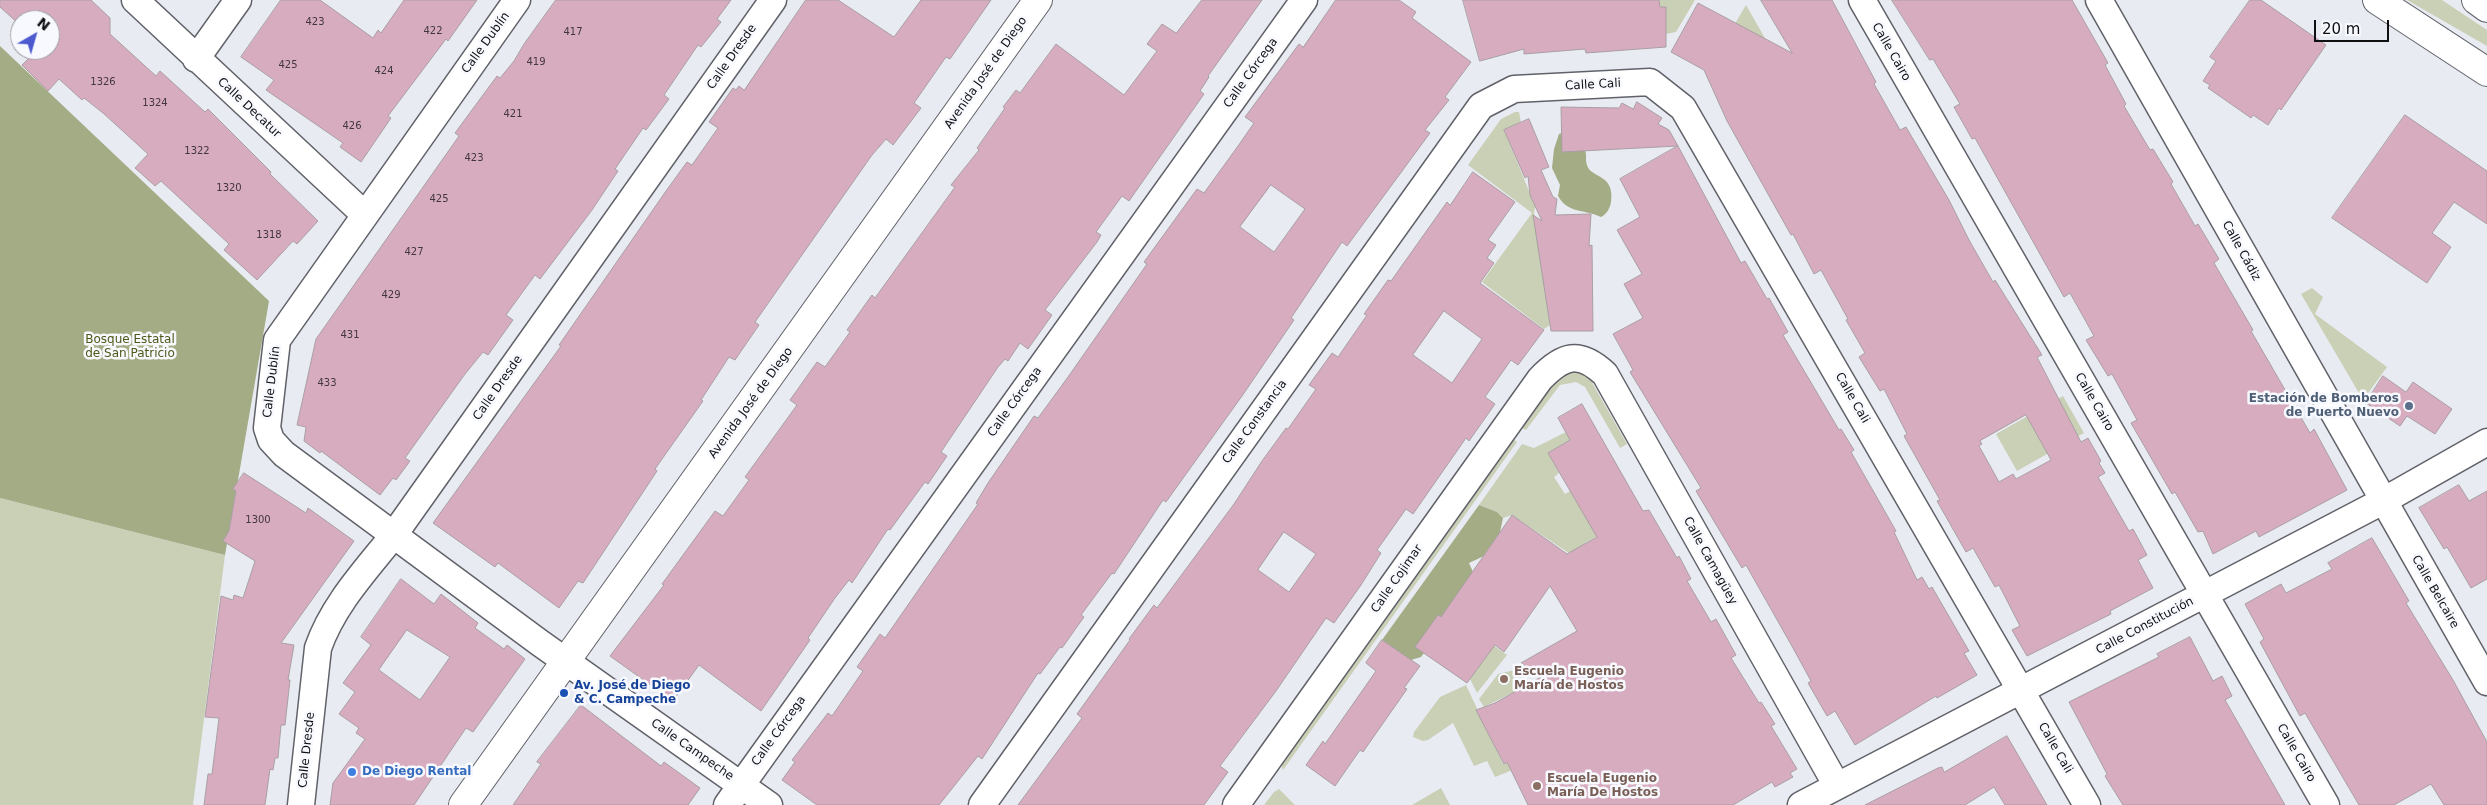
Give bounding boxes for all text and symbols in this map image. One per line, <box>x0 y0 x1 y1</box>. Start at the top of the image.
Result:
north arrow <box>10 10 60 60</box>
street label: Calle Dublín <box>459 10 513 76</box>
scale bar <box>2317 10 2392 42</box>
text: N <box>34 14 53 34</box>
street label: Avenida José de Diego <box>942 14 1030 132</box>
house number: 423 <box>305 16 325 28</box>
street label: Calle Cairo <box>1869 20 1913 84</box>
text: 20 m <box>2322 20 2360 38</box>
street label: Calle Dresde <box>704 22 760 92</box>
house number: 422 <box>423 25 443 37</box>
house number: 417 <box>563 26 583 38</box>
street label: Calle Córcega <box>1221 35 1281 111</box>
house number: 419 <box>526 56 546 68</box>
house number: 425 <box>278 59 298 71</box>
house number: 424 <box>374 65 394 77</box>
street label: Calle Decatur <box>214 75 284 141</box>
house number: 1326 <box>90 76 116 88</box>
street label: Calle Cali <box>1565 76 1621 94</box>
house number: 1324 <box>142 97 168 109</box>
house number: 421 <box>503 108 523 120</box>
house number: 426 <box>342 120 362 132</box>
house number: 1322 <box>184 145 210 157</box>
house number: 423 <box>464 152 484 164</box>
house number: 1320 <box>216 182 242 194</box>
house number: 425 <box>429 193 449 205</box>
street label: Calle Cádiz <box>2219 218 2263 284</box>
house number: 1318 <box>256 229 282 241</box>
house number: 427 <box>404 246 424 258</box>
house number: 429 <box>381 289 401 301</box>
house number: 431 <box>340 329 360 341</box>
park label: Bosque Estatal de San Patricio <box>85 333 175 361</box>
street label: Calle Dublín <box>260 345 284 419</box>
street label: Avenida José de Diego <box>706 345 796 461</box>
street label: Calle Dresde <box>470 353 526 423</box>
street label: Calle Córcega <box>985 364 1045 440</box>
street label: Calle Cali <box>1832 370 1872 426</box>
street label: Calle Cairo <box>2072 370 2116 434</box>
house number: 433 <box>317 377 337 389</box>
street label: Calle Constancia <box>1220 377 1290 467</box>
place label: Estación de Bomberos de Puerto Nuevo <box>2249 392 2399 420</box>
marker: Estación de Bomberos de Puerto Nuevo <box>2403 400 2415 412</box>
house number: 1300 <box>245 514 271 526</box>
street label: Calle Camagüey <box>1680 515 1740 607</box>
street label: Calle Cojimar <box>1368 542 1426 616</box>
street label: Calle Belcaire <box>2408 553 2462 631</box>
street label: Calle Constitución <box>2094 594 2196 658</box>
place label: Escuela Eugenio María de Hostos <box>1514 665 1624 693</box>
marker: Escuela Eugenio María de Hostos <box>1498 673 1510 685</box>
place label: Av. José de Diego & C. Campeche <box>574 679 691 707</box>
marker: Av. José de Diego & C. Campeche <box>558 687 570 699</box>
street label: Calle Córcega <box>749 693 809 769</box>
street label: Calle Dresde <box>296 711 318 789</box>
street label: Calle Campeche <box>648 716 736 784</box>
street label: Calle Cali <box>2035 720 2075 776</box>
street label: Calle Cairo <box>2274 721 2318 785</box>
place label: De Diego Rental <box>362 765 471 779</box>
marker: De Diego Rental <box>346 766 358 778</box>
place label: Escuela Eugenio María De Hostos <box>1547 772 1658 800</box>
marker: Escuela Eugenio María De Hostos <box>1531 780 1543 792</box>

